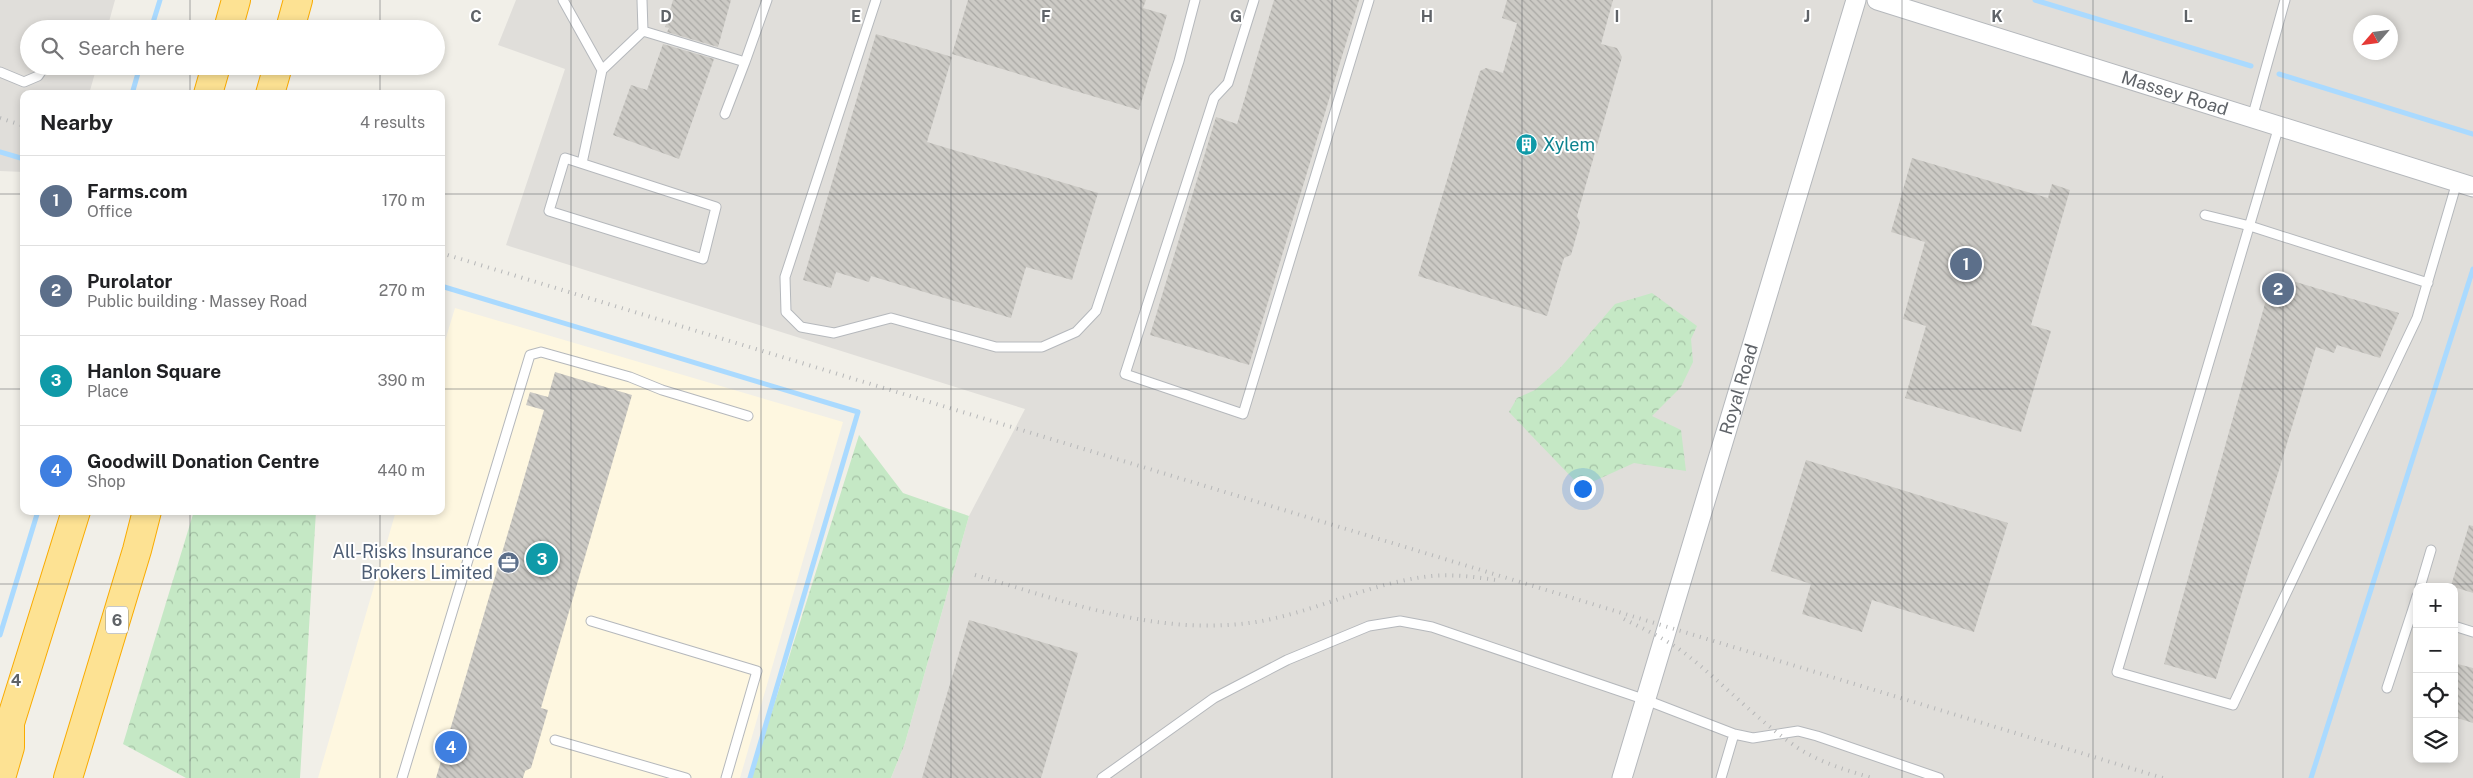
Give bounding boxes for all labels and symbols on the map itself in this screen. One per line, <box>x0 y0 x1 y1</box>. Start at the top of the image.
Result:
text: C <box>470 7 482 26</box>
text: D <box>660 7 672 26</box>
text: E <box>851 7 861 26</box>
text: F <box>1041 7 1051 26</box>
text: G <box>1230 7 1242 26</box>
text: H <box>1421 7 1433 26</box>
text: I <box>1615 7 1619 26</box>
text: J <box>1804 7 1810 26</box>
text: K <box>1991 7 2003 26</box>
text: L <box>2183 7 2193 26</box>
north arrow <box>2353 15 2398 60</box>
street label: Massey Road <box>2119 66 2231 120</box>
building icon: Xylem <box>1515 133 1539 157</box>
place label: Xylem <box>1543 134 1595 155</box>
pin: 1 <box>1950 245 1982 283</box>
pin: 2 <box>2262 270 2294 308</box>
street label: Royal Road <box>1715 341 1762 437</box>
your location <box>1570 476 1596 502</box>
pin: 3 <box>526 540 558 578</box>
place label: All-Risks Insurance Brokers Limited <box>332 541 493 583</box>
office icon: All-Risks Insurance Brokers Limited <box>497 550 521 574</box>
road number: 6 <box>106 606 128 634</box>
text: 4 <box>11 671 22 690</box>
pin: 4 <box>435 728 467 766</box>

